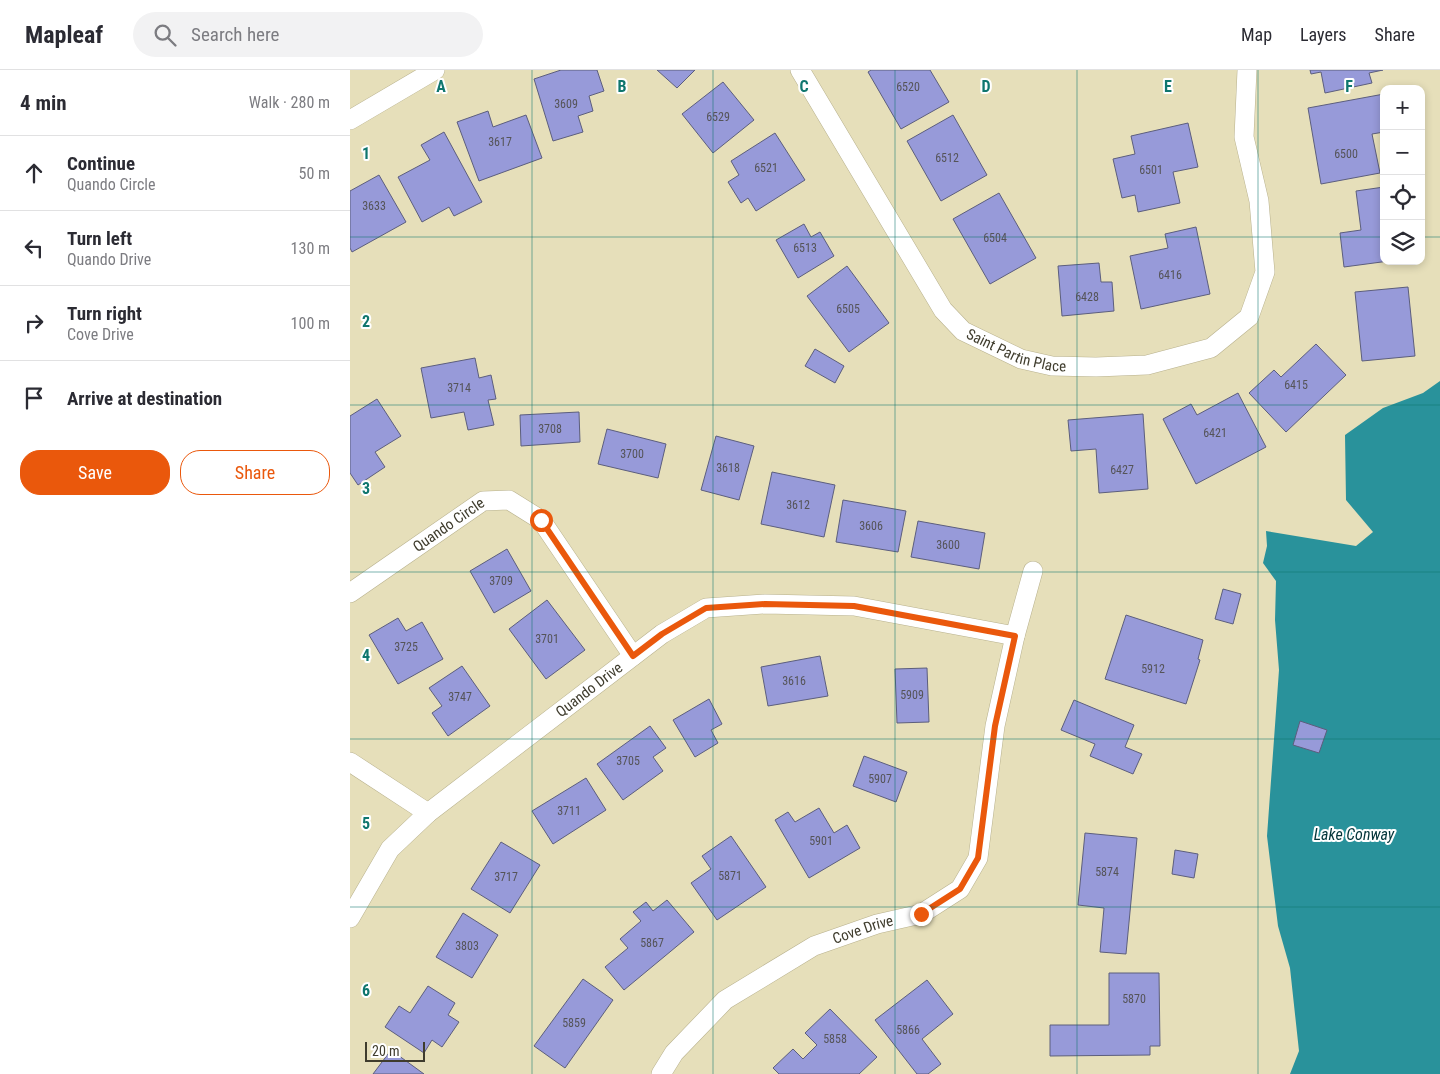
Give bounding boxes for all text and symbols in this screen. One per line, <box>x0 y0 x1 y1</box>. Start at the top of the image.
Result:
search box <box>133 12 483 57</box>
text: Mapleaf <box>25 21 103 49</box>
icon: search <box>151 21 179 49</box>
text: Search here <box>191 23 279 46</box>
text: Map <box>1241 24 1272 45</box>
text: Layers <box>1300 24 1347 45</box>
text: Share <box>1375 24 1415 45</box>
text: A <box>436 77 446 96</box>
text: B <box>618 77 627 96</box>
text: C <box>799 77 809 96</box>
text: D <box>981 77 991 96</box>
text: E <box>1164 77 1172 96</box>
text: F <box>1345 77 1353 96</box>
house number: 6520 <box>896 80 920 94</box>
map controls <box>1380 85 1425 265</box>
button: + <box>1380 85 1425 130</box>
text: 4 min <box>20 91 67 115</box>
text: Walk · 280 m <box>249 93 330 112</box>
house number: 3609 <box>554 97 578 111</box>
house number: 6529 <box>706 110 730 124</box>
button: − <box>1380 130 1425 175</box>
house number: 3617 <box>488 135 512 149</box>
text: 1 <box>362 144 370 163</box>
house number: 6500 <box>1334 147 1358 161</box>
house number: 6512 <box>935 151 959 165</box>
text: Continue <box>67 152 135 175</box>
icon: ahead <box>20 159 48 187</box>
house number: 6521 <box>754 161 778 175</box>
house number: 6501 <box>1139 163 1163 177</box>
text: 50 m <box>298 164 330 183</box>
text: Quando Circle <box>67 175 155 194</box>
button: locate <box>1380 175 1425 220</box>
house number: 3633 <box>362 199 386 213</box>
button: layers <box>1380 220 1425 265</box>
text: Turn left <box>67 227 132 250</box>
house number: 6504 <box>983 231 1007 245</box>
icon: left <box>20 234 48 262</box>
text: 130 m <box>291 239 330 258</box>
house number: 6513 <box>793 241 817 255</box>
text: Quando Drive <box>67 250 151 269</box>
house number: 6416 <box>1158 268 1182 282</box>
house number: 6428 <box>1075 290 1099 304</box>
text: Turn right <box>67 302 142 325</box>
house number: 6505 <box>836 302 860 316</box>
icon: right <box>20 309 48 337</box>
text: 2 <box>362 312 370 331</box>
text: 100 m <box>291 314 330 333</box>
text: Cove Drive <box>67 325 134 344</box>
street label: Saint Partin Place <box>963 325 1066 375</box>
house number: 6415 <box>1284 378 1308 392</box>
house number: 3714 <box>447 381 471 395</box>
icon: arrive <box>20 384 48 412</box>
text: Arrive at destination <box>67 387 222 410</box>
house number: 3708 <box>538 422 562 436</box>
house number: 6421 <box>1203 426 1227 440</box>
house number: 3700 <box>620 447 644 461</box>
button: Save <box>20 450 170 495</box>
button: Share <box>180 450 330 495</box>
house number: 3618 <box>716 461 740 475</box>
house number: 6427 <box>1110 463 1134 477</box>
text: 3 <box>362 479 370 498</box>
street label: Quando Circle <box>409 494 488 556</box>
house number: 3612 <box>786 498 810 512</box>
route start <box>530 509 553 532</box>
house number: 3606 <box>859 519 883 533</box>
house number: 3600 <box>936 538 960 552</box>
house number: 3709 <box>489 574 513 588</box>
house number: 3701 <box>535 632 559 646</box>
house number: 3725 <box>394 640 418 654</box>
text: 4 <box>362 646 370 665</box>
street label: Quando Drive <box>552 659 626 721</box>
house number: 5912 <box>1141 662 1165 676</box>
house number: 3616 <box>782 674 806 688</box>
house number: 5909 <box>900 688 924 702</box>
house number: 3747 <box>448 690 472 704</box>
house number: 3705 <box>616 754 640 768</box>
house number: 5907 <box>868 772 892 786</box>
house number: 3711 <box>557 804 581 818</box>
text: 5 <box>362 814 370 833</box>
water label: Lake Conway <box>1314 825 1395 844</box>
house number: 5901 <box>809 834 833 848</box>
house number: 5874 <box>1095 865 1119 879</box>
house number: 5871 <box>718 869 742 883</box>
house number: 3717 <box>494 870 518 884</box>
route end <box>910 903 933 926</box>
street label: Cove Drive <box>830 912 895 948</box>
house number: 5867 <box>640 936 664 950</box>
house number: 3803 <box>455 939 479 953</box>
text: 6 <box>362 981 370 1000</box>
house number: 5870 <box>1122 992 1146 1006</box>
house number: 5859 <box>562 1016 586 1030</box>
house number: 5866 <box>896 1023 920 1037</box>
house number: 5858 <box>823 1032 847 1046</box>
scale bar <box>365 1039 425 1062</box>
text: 20 m <box>372 1043 400 1059</box>

